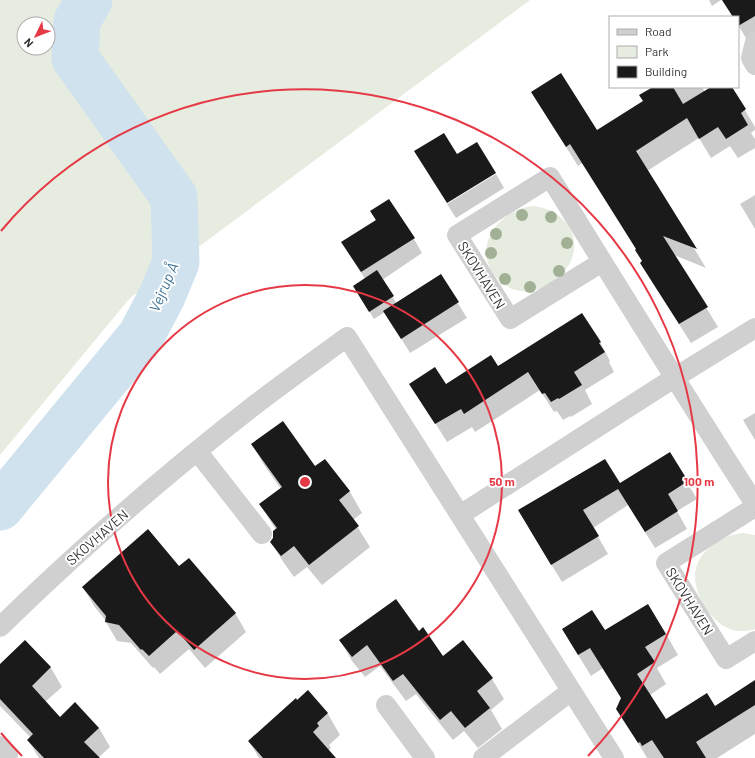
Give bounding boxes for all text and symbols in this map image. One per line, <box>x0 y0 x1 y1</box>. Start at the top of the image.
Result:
north arrow <box>16 16 56 56</box>
legend <box>609 16 739 88</box>
text: Road <box>645 24 672 38</box>
text: N <box>21 36 36 50</box>
text: Park <box>645 44 669 58</box>
text: Building <box>645 64 687 78</box>
street label: SKOVHAVEN <box>455 238 509 312</box>
water label: Vejrup Å <box>144 259 182 314</box>
text: 50 m <box>489 474 515 488</box>
text: 100 m <box>684 474 714 488</box>
centre of rings <box>298 475 312 489</box>
street label: SKOVHAVEN <box>63 505 131 569</box>
street label: SKOVHAVEN <box>663 564 717 638</box>

